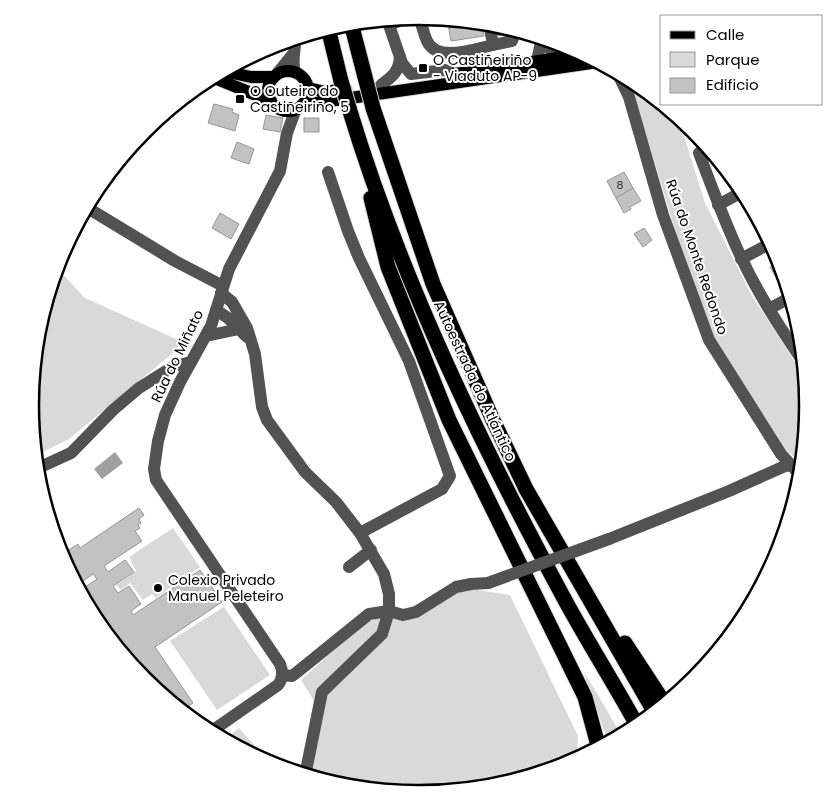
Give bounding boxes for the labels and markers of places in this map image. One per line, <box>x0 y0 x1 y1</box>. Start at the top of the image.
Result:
place label: O Castiñeiriño - Viaduto AP-9 <box>433 50 537 86</box>
marker: O Castiñeiriño - Viaduto AP-9 <box>417 62 429 74</box>
place label: O Outeiro do Castiñeiriño, 5 <box>250 81 349 117</box>
marker: O Outeiro do Castiñeiriño, 5 <box>234 93 246 105</box>
place label: Colexio Privado Manuel Peleteiro <box>168 570 284 606</box>
marker: Colexio Privado Manuel Peleteiro <box>152 582 164 594</box>

